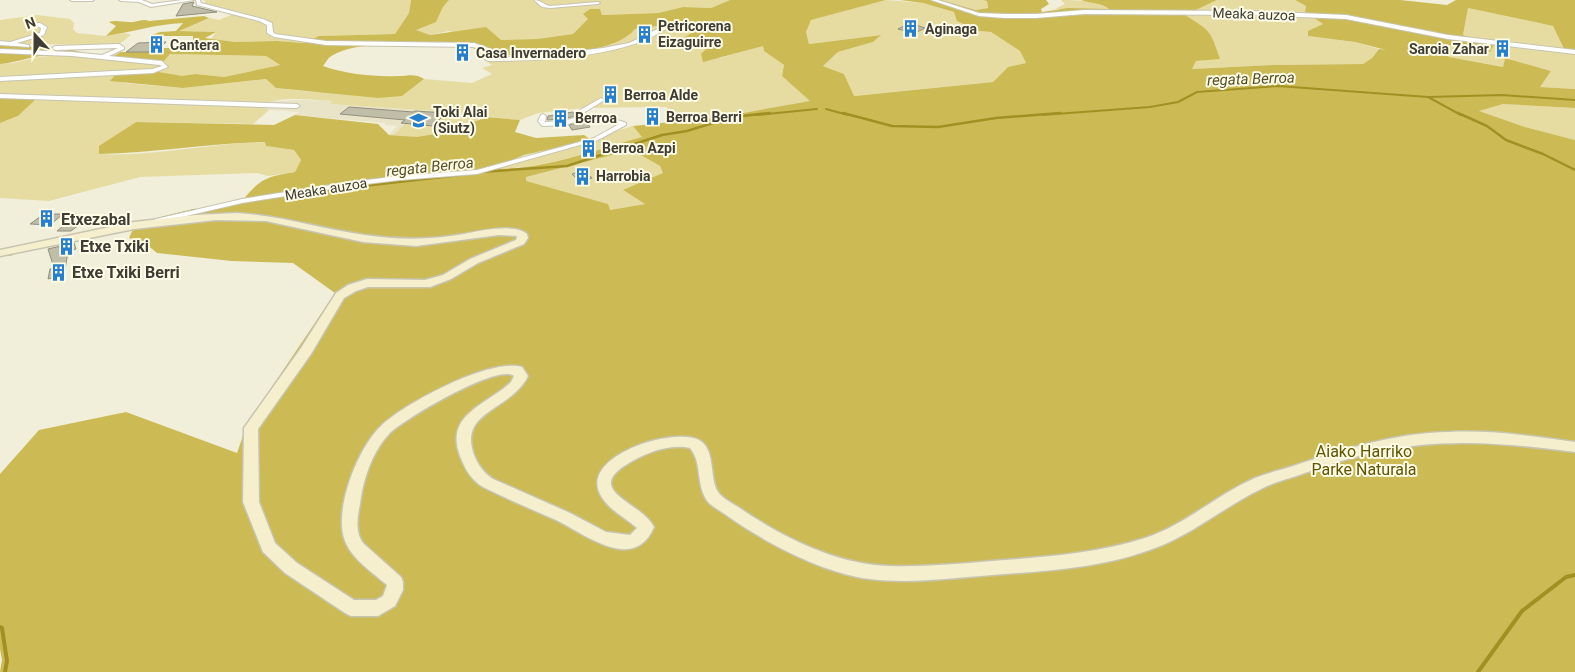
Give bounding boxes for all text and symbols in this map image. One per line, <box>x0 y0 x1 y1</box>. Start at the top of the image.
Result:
street label: Meaka auzoa <box>1212 5 1296 23</box>
north arrow <box>10 10 60 60</box>
text: N <box>23 14 38 32</box>
place label: Petricorena Eizaguirre <box>658 18 732 50</box>
building icon: Aginaga <box>901 19 921 39</box>
place label: Aginaga <box>925 21 977 37</box>
building icon: Petricorena Eizaguirre <box>634 24 654 44</box>
building icon: Cantera <box>146 35 166 55</box>
place label: Cantera <box>170 37 220 53</box>
building icon: Saroia Zahar <box>1493 39 1513 59</box>
place label: Saroia Zahar <box>1409 41 1489 57</box>
building icon: Casa Invernadero <box>452 43 472 63</box>
place label: Casa Invernadero <box>476 45 586 61</box>
water label: regata Berroa <box>1207 68 1295 90</box>
building icon: Berroa Alde <box>600 85 620 105</box>
place label: Berroa Alde <box>624 87 698 103</box>
place label: Toki Alai (Siutz) <box>433 104 487 137</box>
building icon: Berroa Berri <box>642 107 662 127</box>
building icon: Berroa <box>551 108 571 128</box>
place label: Berroa Berri <box>666 109 742 125</box>
school or university icon: Toki Alai (Siutz) <box>409 110 429 130</box>
place label: Berroa <box>575 110 617 126</box>
building icon: Berroa Azpi <box>578 138 598 158</box>
place label: Berroa Azpi <box>602 140 676 156</box>
water label: regata Berroa <box>385 153 475 181</box>
building icon: Harrobia <box>572 166 592 186</box>
place label: Harrobia <box>596 168 651 184</box>
street label: Meaka auzoa <box>284 175 368 203</box>
building icon: Etxezabal <box>37 209 57 229</box>
place label: Etxezabal <box>61 210 131 229</box>
building icon: Etxe Txiki <box>56 236 76 256</box>
place label: Etxe Txiki <box>80 237 149 256</box>
building icon: Etxe Txiki Berri <box>48 262 68 282</box>
place label: Etxe Txiki Berri <box>72 263 180 282</box>
park label: Aiako Harriko Parke Naturala <box>1311 442 1417 479</box>

